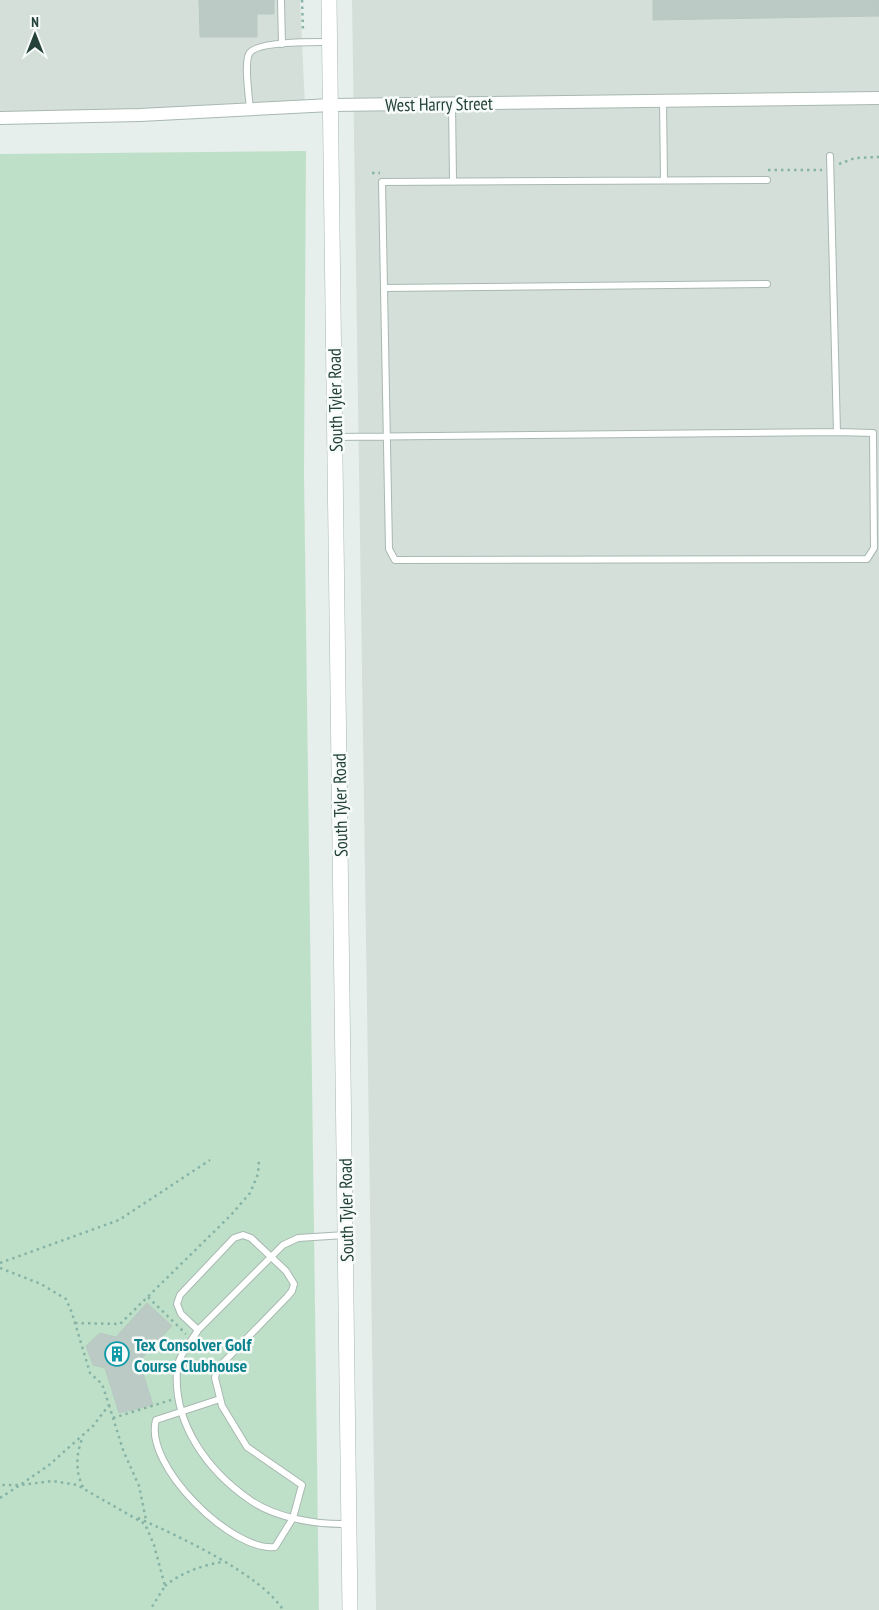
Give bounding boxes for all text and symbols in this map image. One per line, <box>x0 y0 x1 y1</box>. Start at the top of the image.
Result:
north arrow <box>10 10 60 60</box>
text: N <box>31 13 39 31</box>
street label: West Harry Street <box>385 92 493 116</box>
street label: South Tyler Road <box>323 348 347 452</box>
street label: South Tyler Road <box>328 753 352 857</box>
street label: South Tyler Road <box>334 1158 358 1262</box>
place label: Tex Consolver Golf Course Clubhouse <box>134 1333 252 1377</box>
building icon: Tex Consolver Golf Course Clubhouse <box>104 1341 130 1367</box>

